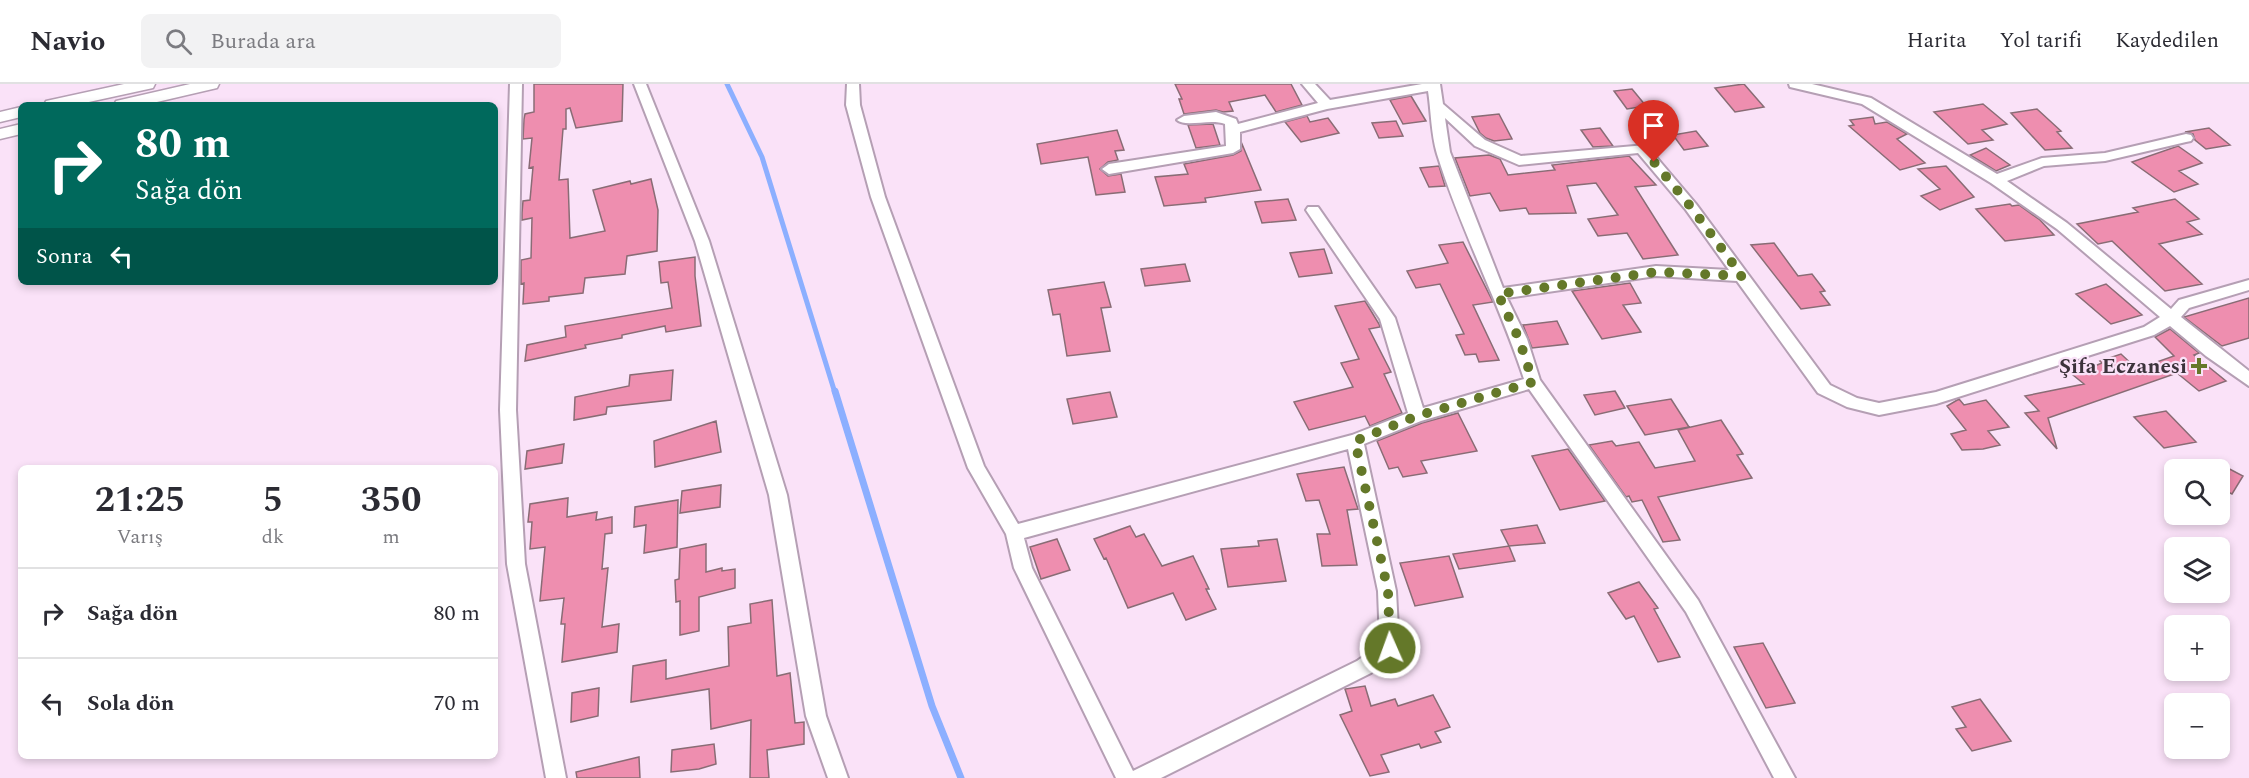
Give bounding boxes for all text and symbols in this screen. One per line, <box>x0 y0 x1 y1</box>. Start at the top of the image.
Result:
search box <box>141 14 561 68</box>
text: Navio <box>30 20 105 63</box>
icon: search <box>162 25 195 58</box>
text: Burada ara <box>210 25 316 58</box>
text: Harita <box>1907 25 1967 57</box>
text: Yol tarifi <box>2000 25 2082 57</box>
text: Kaydedilen <box>2115 25 2219 57</box>
pin <box>1628 100 1679 162</box>
icon: arrive <box>1637 109 1670 142</box>
text: 80 m <box>135 113 230 176</box>
icon: right <box>36 126 114 204</box>
text: Sağa dön <box>135 170 243 212</box>
text: Sonra <box>36 240 93 273</box>
icon: left <box>105 240 138 273</box>
place label: Şifa Eczanesi <box>2059 351 2187 383</box>
marker: Şifa Eczanesi <box>2192 359 2206 373</box>
map controls <box>2164 459 2230 759</box>
button: search <box>2164 459 2230 525</box>
text: 21:25 <box>95 473 185 528</box>
text: 5 <box>263 473 283 528</box>
text: 350 <box>361 473 421 528</box>
text: Varış <box>117 522 163 552</box>
text: dk <box>262 522 284 552</box>
text: m <box>382 522 400 552</box>
button: layers <box>2164 537 2230 603</box>
icon: right <box>36 597 69 630</box>
text: Sağa dön <box>87 597 178 630</box>
text: 80 m <box>434 597 480 630</box>
button: + <box>2164 615 2230 681</box>
position arrow <box>1358 616 1422 680</box>
icon: left <box>36 687 69 720</box>
text: Sola dön <box>87 687 174 720</box>
text: 70 m <box>434 687 480 720</box>
button: − <box>2164 693 2230 759</box>

